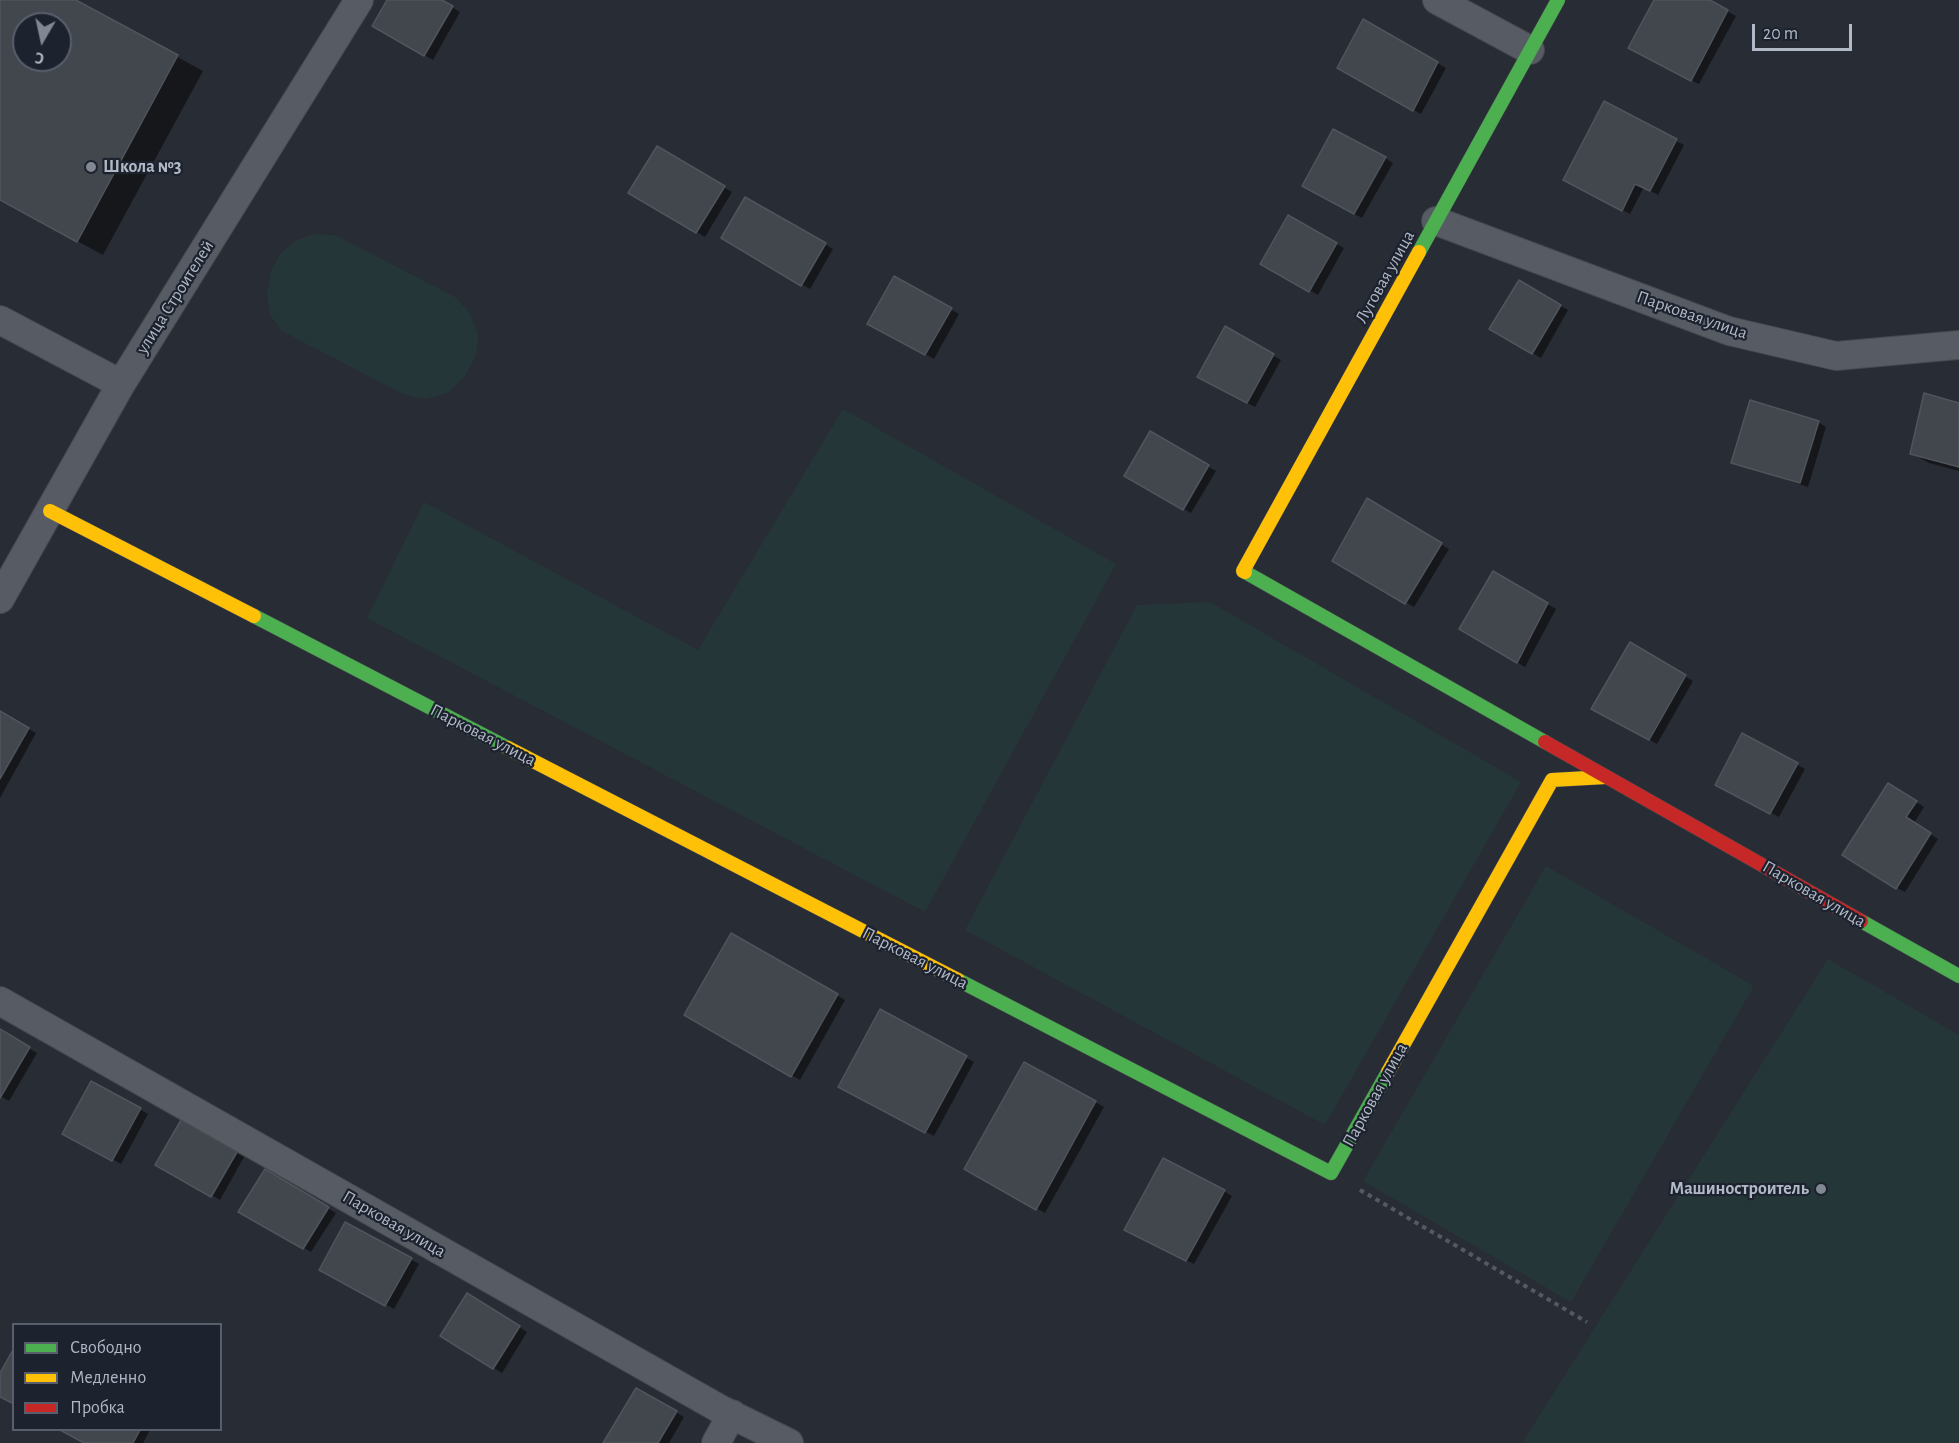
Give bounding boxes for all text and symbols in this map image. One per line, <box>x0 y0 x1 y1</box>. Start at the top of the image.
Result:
north arrow <box>12 12 72 72</box>
scale bar <box>1755 12 1856 50</box>
text: 20 m <box>1763 25 1798 43</box>
text: С <box>34 49 45 66</box>
place label: Школа №3 <box>103 156 182 178</box>
marker: Школа №3 <box>84 160 98 174</box>
street label: Луговая улица <box>1351 227 1419 327</box>
street label: улица Строителей <box>131 236 219 358</box>
street label: Парковая улица <box>1634 286 1750 344</box>
street label: Парковая улица <box>426 699 540 771</box>
street label: Парковая улица <box>1758 856 1870 932</box>
street label: Парковая улица <box>858 922 972 994</box>
street label: Парковая улица <box>1337 1039 1413 1151</box>
place label: Машиностроитель <box>1670 1178 1809 1200</box>
marker: Машиностроитель <box>1814 1182 1828 1196</box>
street label: Парковая улица <box>338 1186 450 1262</box>
legend <box>12 1323 222 1431</box>
text: Свободно <box>70 1339 142 1357</box>
text: Медленно <box>70 1369 146 1387</box>
text: Пробка <box>70 1399 125 1417</box>

